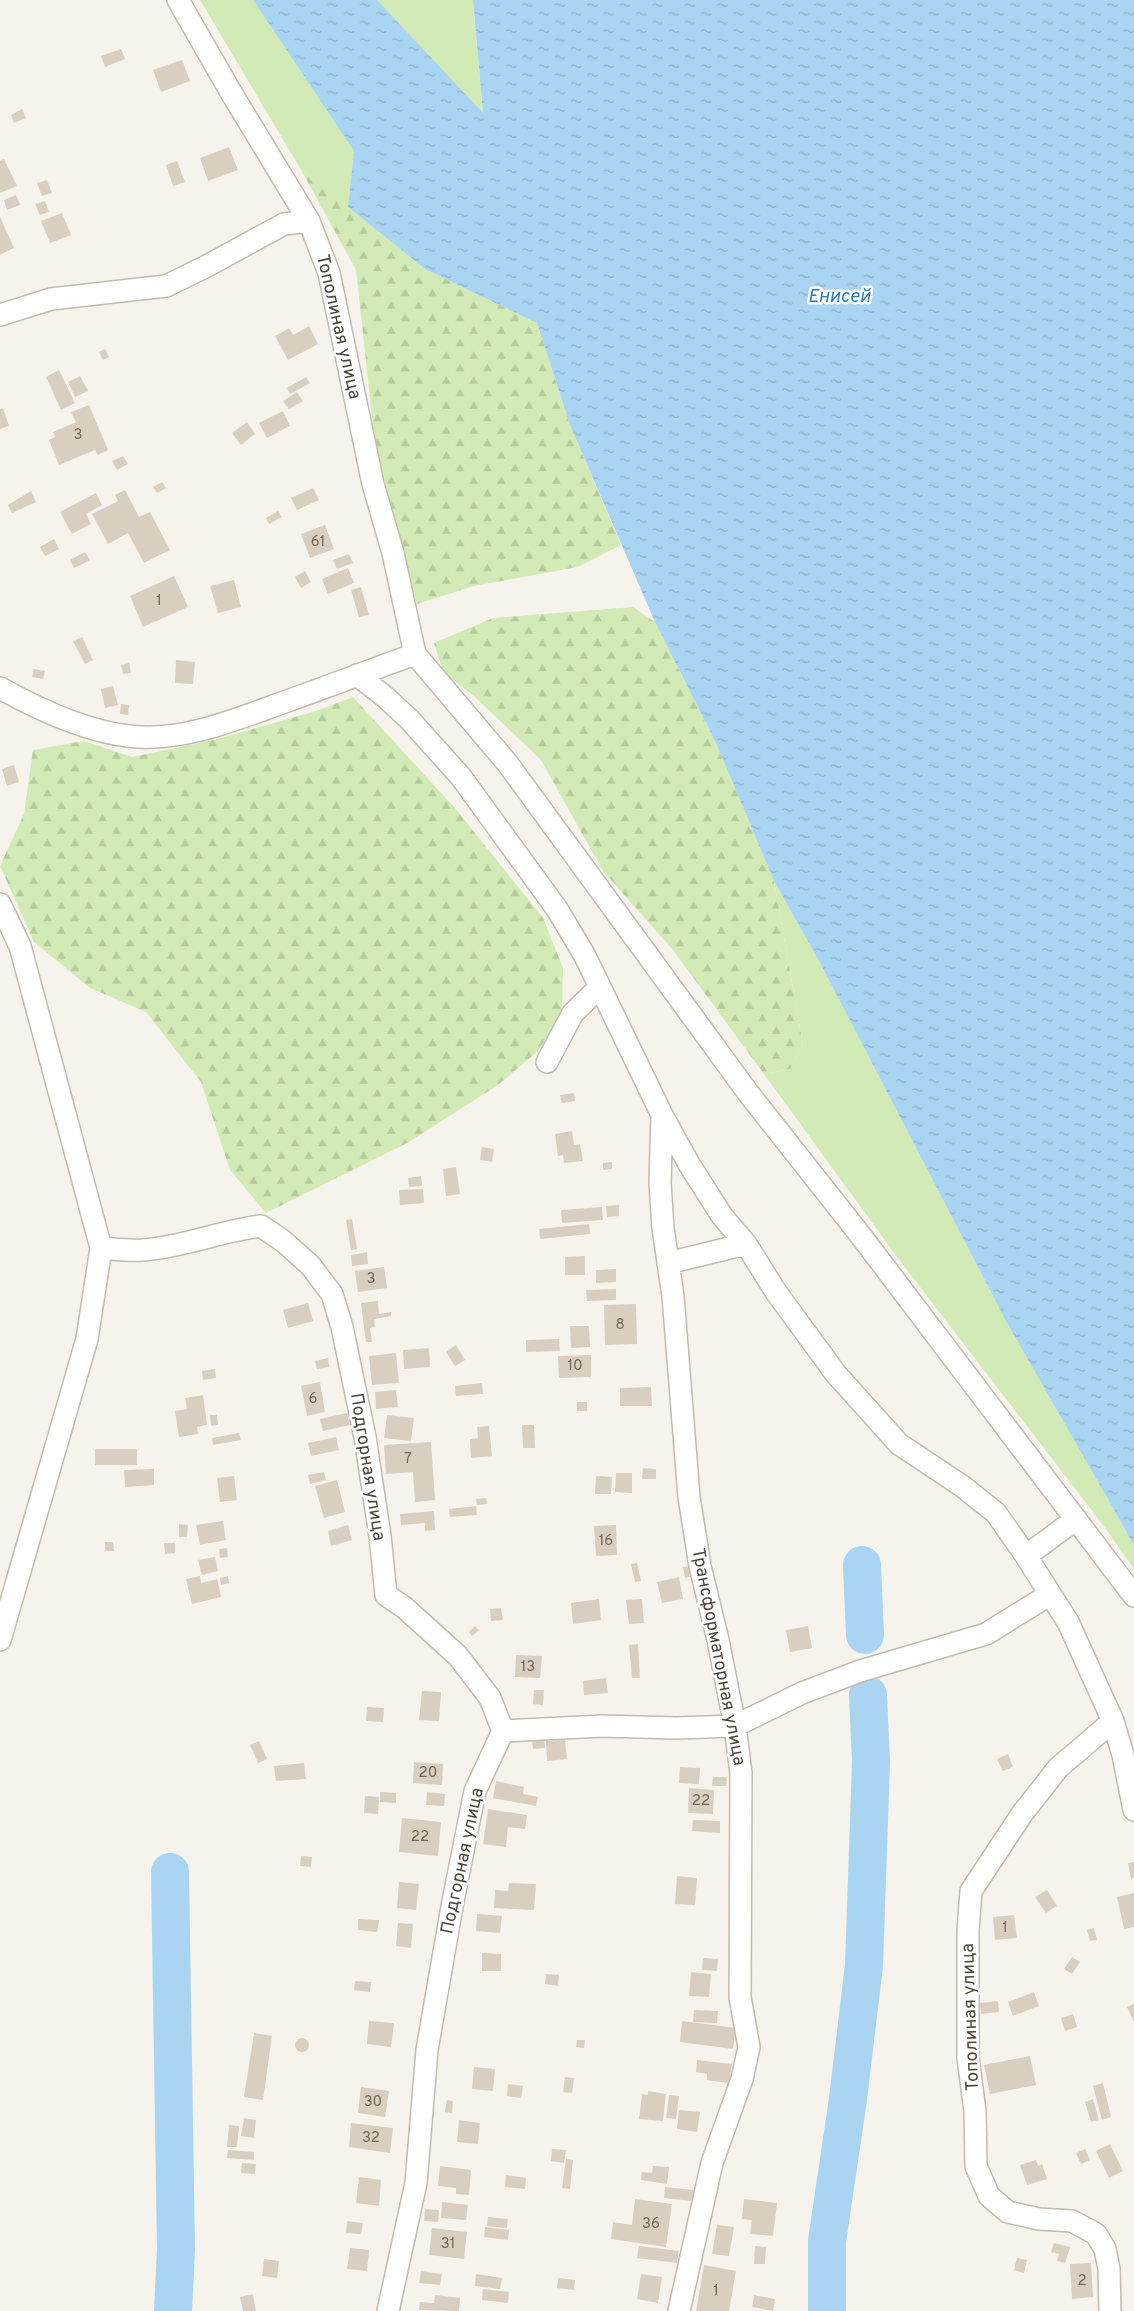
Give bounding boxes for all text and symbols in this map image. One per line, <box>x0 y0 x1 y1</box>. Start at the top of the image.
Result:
street label: Тополиная улица <box>310 252 366 402</box>
water label: Енисей <box>808 285 871 309</box>
house number: 3 <box>73 426 83 445</box>
house number: 61 <box>311 533 325 552</box>
house number: 1 <box>156 592 162 611</box>
house number: 3 <box>366 1270 376 1289</box>
house number: 8 <box>615 1316 625 1335</box>
house number: 10 <box>567 1357 583 1376</box>
house number: 6 <box>309 1390 318 1409</box>
street label: Подгорная улица <box>344 1392 390 1542</box>
house number: 7 <box>404 1450 412 1469</box>
house number: 16 <box>599 1532 613 1551</box>
street label: Трансформаторная улица <box>686 1546 750 1768</box>
house number: 13 <box>521 1658 535 1677</box>
house number: 20 <box>419 1764 437 1783</box>
street label: Подгорная улица <box>436 1786 490 1936</box>
house number: 22 <box>692 1792 710 1811</box>
house number: 22 <box>411 1828 429 1847</box>
house number: 1 <box>1002 1919 1008 1938</box>
street label: Тополиная улица <box>957 1943 985 2091</box>
house number: 30 <box>364 2093 382 2112</box>
house number: 32 <box>362 2129 380 2148</box>
house number: 36 <box>642 2215 660 2234</box>
house number: 31 <box>441 2235 455 2254</box>
house number: 2 <box>1077 2272 1087 2291</box>
house number: 1 <box>713 2282 719 2301</box>

